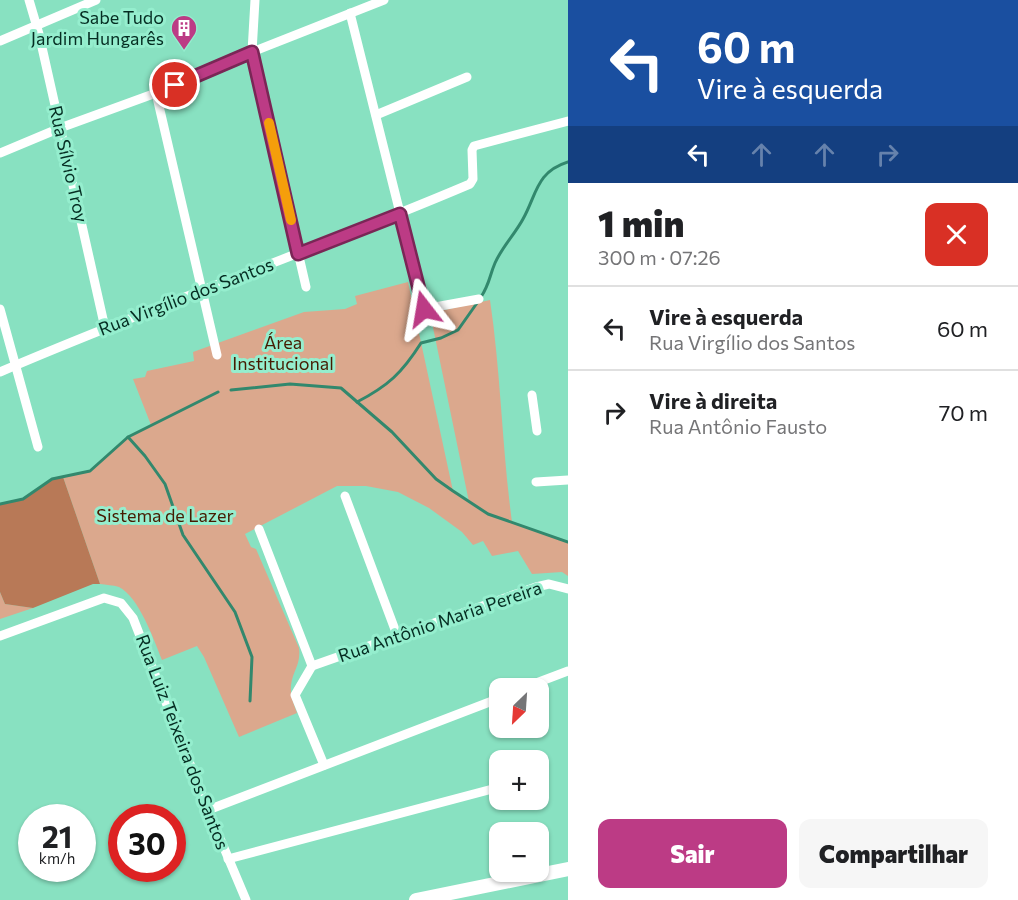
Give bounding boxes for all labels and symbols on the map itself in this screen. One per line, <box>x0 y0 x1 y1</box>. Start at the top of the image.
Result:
place label: Sabe Tudo Jardim Hungarês <box>31 6 164 49</box>
building icon: Sabe Tudo Jardim Hungarês <box>169 13 199 51</box>
pin <box>149 59 200 110</box>
street label: Rua Sílvio Troy <box>45 103 93 224</box>
street label: Rua Virgílio dos Santos <box>95 253 276 340</box>
position arrow <box>392 277 456 341</box>
park label: Área Institucional <box>232 331 334 374</box>
park label: Sistema de Lazer <box>96 504 234 526</box>
street label: Rua Antônio Maria Pereira <box>335 576 544 666</box>
street label: Rua Luiz Teixeira dos Santos <box>132 631 234 852</box>
north arrow <box>489 678 549 738</box>
speed limit sign: 30 <box>108 804 186 882</box>

